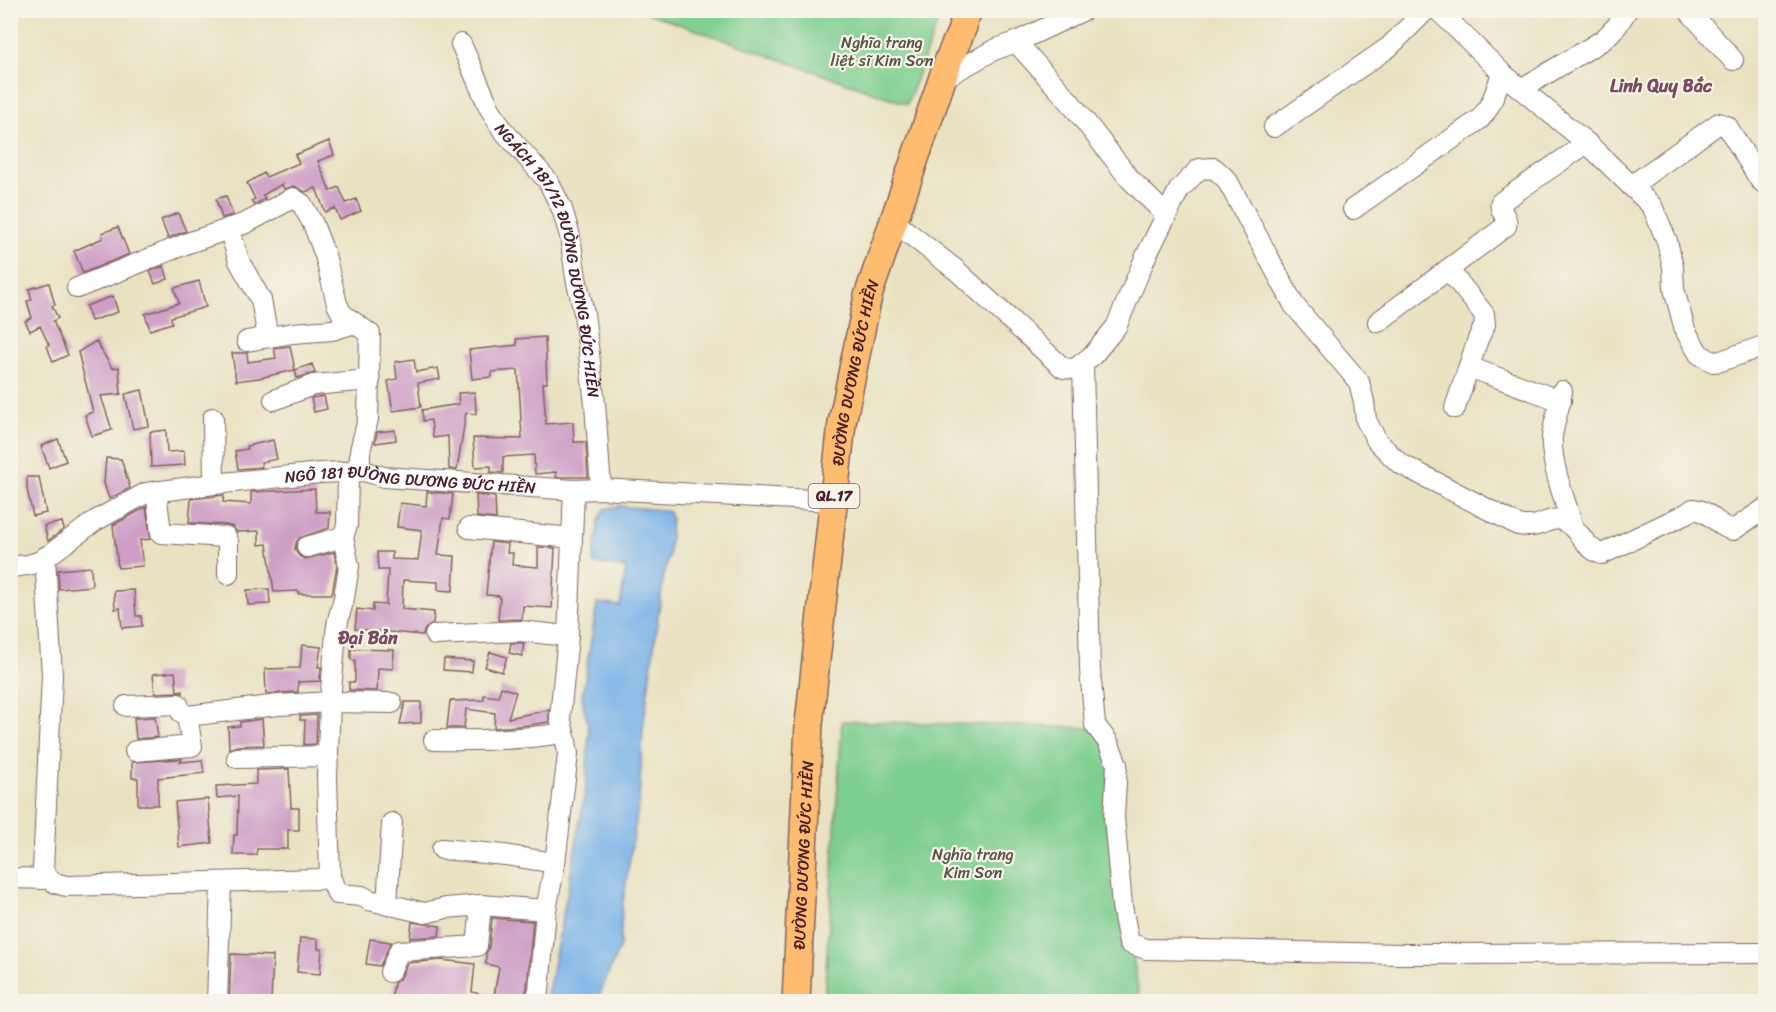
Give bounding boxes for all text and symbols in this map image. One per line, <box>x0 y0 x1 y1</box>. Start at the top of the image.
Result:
park label: Nghĩa trang liệt sĩ Kim Sơn <box>831 28 934 75</box>
district label: Linh Quy Bắc <box>1610 70 1713 102</box>
street label: NGÁCH 181/12 ĐƯỜNG DƯƠNG ĐỨC HIỀN <box>488 115 609 399</box>
street label: ĐƯỜNG DƯƠNG ĐỨC HIỀN <box>823 275 887 467</box>
street label: NGÕ 181 ĐƯỜNG DƯƠNG ĐỨC HIỀN <box>283 456 537 502</box>
road number: QL.17 <box>808 484 860 508</box>
district label: Đại Bản <box>337 622 398 654</box>
street label: ĐƯỜNG DƯƠNG ĐỨC HIỀN <box>784 760 822 950</box>
park label: Nghĩa trang Kim Sơn <box>932 840 1014 887</box>

